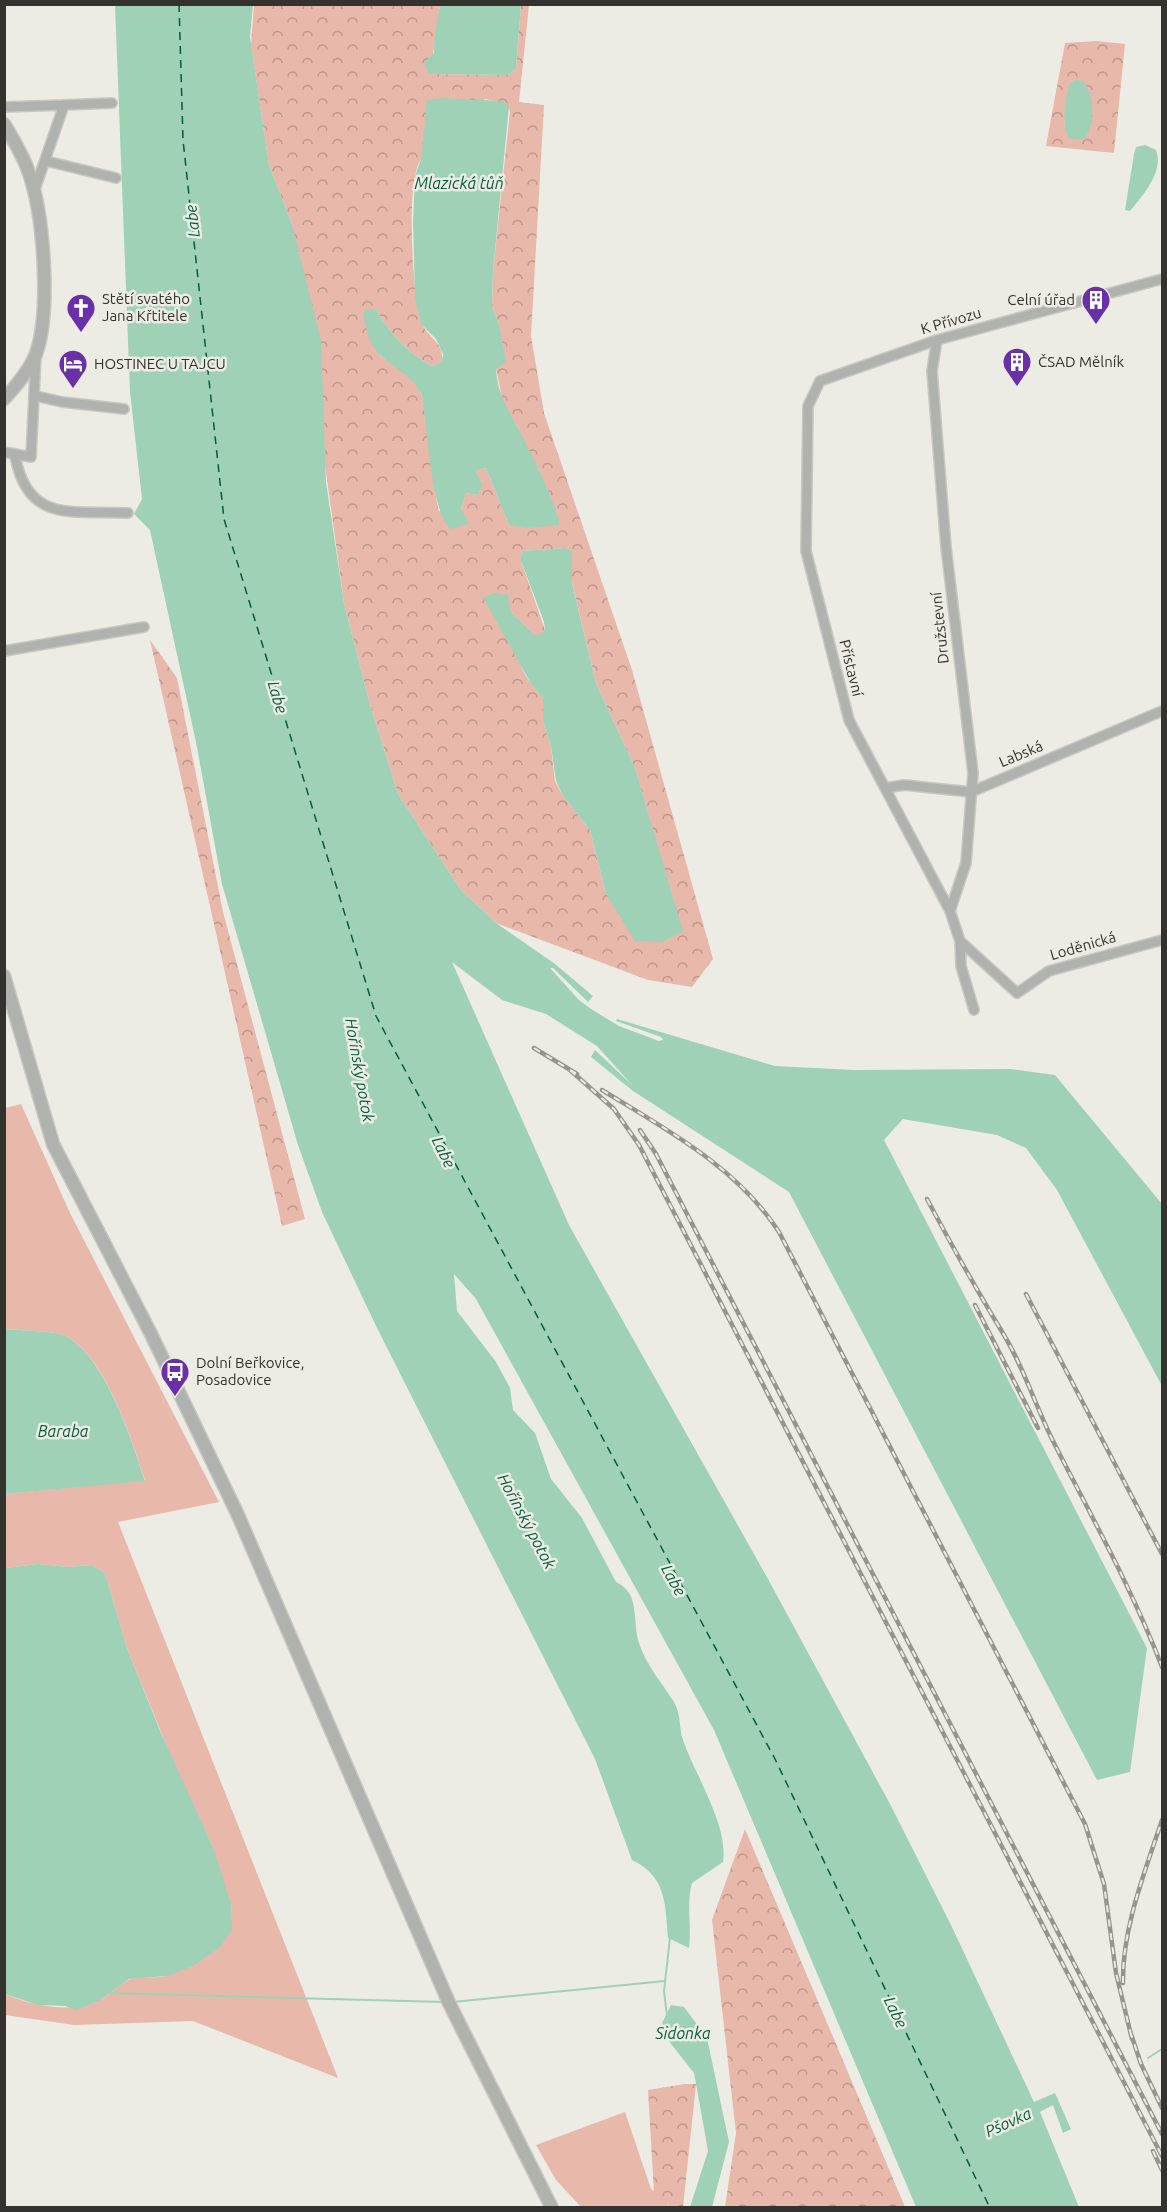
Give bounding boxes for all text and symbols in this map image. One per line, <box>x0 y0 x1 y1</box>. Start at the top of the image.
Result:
water label: Mlazická tůň <box>414 174 504 192</box>
water label: Labe <box>181 204 203 238</box>
building icon: Celní úřad <box>1080 284 1112 326</box>
place label: Stětí svatého Jana Křtitele <box>102 290 190 324</box>
place label: Celní úřad <box>1007 291 1075 308</box>
church icon: Stětí svatého Jana Křtitele <box>65 292 97 334</box>
street label: K Přívozu <box>919 304 983 337</box>
building icon: ČSAD Mělník <box>1001 346 1033 388</box>
hotel icon: HOSTINEC U TAJCU <box>57 348 89 390</box>
place label: ČSAD Mělník <box>1038 353 1124 370</box>
place label: HOSTINEC U TAJCU <box>94 355 226 372</box>
street label: Družstevní <box>927 591 952 665</box>
street label: Přístavní <box>836 638 867 698</box>
water label: Labe <box>265 679 291 715</box>
street label: Labská <box>996 737 1045 770</box>
street label: Loděnická <box>1048 928 1118 963</box>
water label: Hořínský potok <box>342 1017 378 1124</box>
water label: Labe <box>429 1133 459 1171</box>
place label: Dolní Beřkovice, Posadovice <box>196 1354 304 1388</box>
bus stop icon: Dolní Beřkovice, Posadovice <box>159 1356 191 1398</box>
water label: Baraba <box>38 1422 89 1440</box>
water label: Hořínský potok <box>494 1470 560 1572</box>
water label: Labe <box>658 1561 690 1599</box>
water label: Labe <box>881 1993 911 2031</box>
water label: Sidonka <box>654 2024 711 2042</box>
water label: Pšovka <box>982 2104 1034 2140</box>

